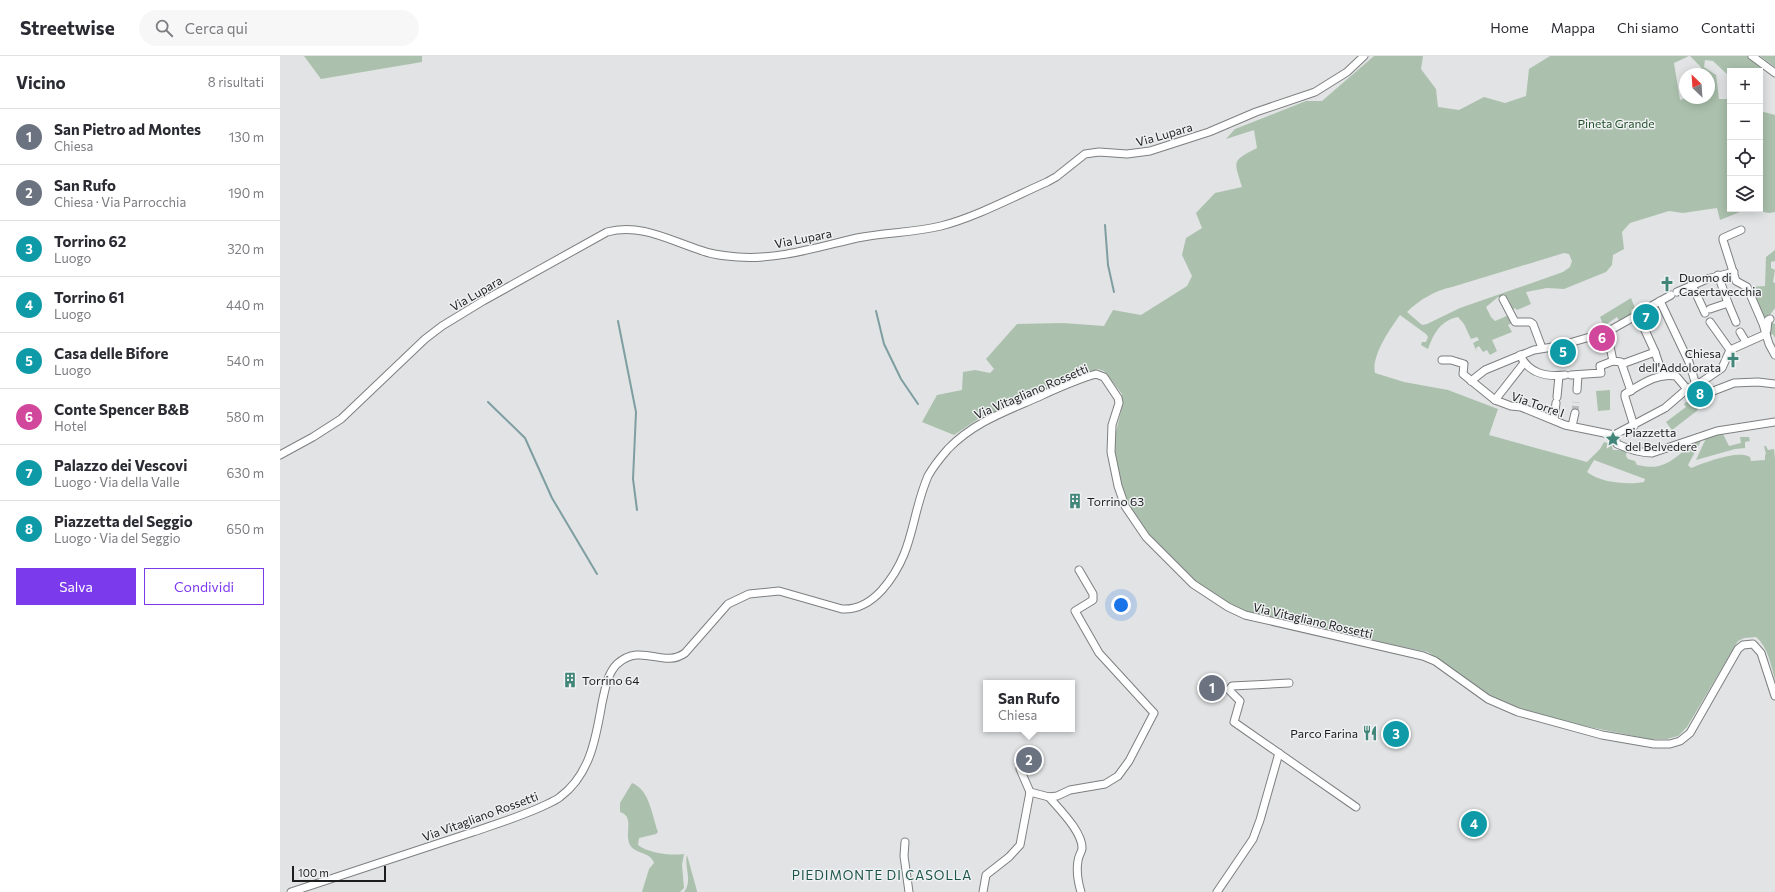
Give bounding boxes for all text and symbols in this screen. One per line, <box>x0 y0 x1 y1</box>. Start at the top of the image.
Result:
search box <box>139 10 419 46</box>
text: Streetwise <box>20 16 115 39</box>
icon: search <box>153 17 175 39</box>
text: Cerca qui <box>185 19 248 37</box>
text: Home <box>1490 19 1529 36</box>
text: Mappa <box>1551 19 1595 36</box>
text: Chi siamo <box>1617 19 1679 36</box>
text: Contatti <box>1701 19 1755 36</box>
north arrow <box>1679 68 1715 104</box>
map controls <box>1727 68 1763 212</box>
button: + <box>1727 68 1763 104</box>
text: Vicino <box>16 72 66 93</box>
text: 8 risultati <box>208 74 264 90</box>
button: − <box>1727 104 1763 140</box>
park label: Pineta Grande <box>1577 116 1655 130</box>
street label: Via Lupara <box>1134 119 1194 149</box>
text: San Pietro ad Montes <box>54 120 201 138</box>
text: 1 <box>26 129 32 145</box>
text: 130 m <box>229 129 264 145</box>
text: Chiesa <box>54 138 93 154</box>
button: locate <box>1727 140 1763 176</box>
text: San Rufo <box>54 176 116 194</box>
button: layers <box>1727 176 1763 212</box>
text: 2 <box>25 185 33 201</box>
text: 190 m <box>228 185 264 201</box>
text: Chiesa · Via Parrocchia <box>54 194 186 210</box>
street label: Via Lupara <box>773 226 833 250</box>
text: Torrino 62 <box>54 232 126 250</box>
text: 3 <box>25 241 33 257</box>
text: 320 m <box>227 241 264 257</box>
text: Luogo <box>54 250 91 266</box>
place label: Duomo di Casertavecchia <box>1679 270 1762 298</box>
street label: Via Lupara <box>447 272 505 314</box>
church icon: Duomo di Casertavecchia <box>1658 275 1676 293</box>
text: Torrino 61 <box>54 288 125 306</box>
text: 4 <box>25 297 33 313</box>
text: 440 m <box>226 297 264 313</box>
pin: 7 <box>1633 302 1659 332</box>
text: Luogo <box>54 306 91 322</box>
pin: 6 <box>1589 323 1615 353</box>
pin: 5 <box>1550 337 1576 367</box>
text: Casa delle Bifore <box>54 344 168 362</box>
place label: Chiesa dell'Addolorata <box>1638 346 1721 374</box>
church icon: Chiesa dell'Addolorata <box>1724 351 1742 369</box>
text: 5 <box>25 353 33 369</box>
text: 540 m <box>226 353 264 369</box>
street label: Via Vitagliano Rossetti <box>972 361 1090 421</box>
text: Luogo <box>54 362 91 378</box>
pin: 8 <box>1687 379 1713 409</box>
street label: Via Torre I <box>1510 388 1566 420</box>
text: Conte Spencer B&B <box>54 400 189 418</box>
text: 6 <box>25 409 33 425</box>
text: 580 m <box>226 409 264 425</box>
text: Hotel <box>54 418 87 434</box>
place label: Piazzetta del Belvedere <box>1625 425 1697 453</box>
place icon: Piazzetta del Belvedere <box>1604 430 1622 448</box>
text: Palazzo dei Vescovi <box>54 456 187 474</box>
text: 7 <box>25 465 33 481</box>
text: 630 m <box>226 465 264 481</box>
text: Luogo · Via della Valle <box>54 474 180 490</box>
building icon: Torrino 63 <box>1066 492 1084 510</box>
place label: Torrino 63 <box>1087 494 1144 508</box>
text: Piazzetta del Seggio <box>54 512 193 530</box>
text: 8 <box>25 521 33 537</box>
text: 650 m <box>226 521 264 537</box>
text: Luogo · Via del Seggio <box>54 530 181 546</box>
button: Salva <box>16 568 136 605</box>
button: Condividi <box>144 568 264 605</box>
your location <box>1111 595 1131 615</box>
street label: Via Vitagliano Rossetti <box>1252 599 1374 641</box>
building icon: Torrino 64 <box>561 671 579 689</box>
place label: Torrino 64 <box>582 673 639 687</box>
pin: 1 <box>1199 673 1225 703</box>
popup <box>983 680 1075 732</box>
text: San Rufo <box>998 689 1060 707</box>
text: Chiesa <box>998 707 1037 723</box>
pin: 3 <box>1383 719 1409 749</box>
restaurant icon: Parco Farina <box>1361 724 1379 742</box>
place label: Parco Farina <box>1290 726 1358 740</box>
pin: 2 <box>1016 745 1042 775</box>
street label: Via Vitagliano Rossetti <box>420 788 540 844</box>
pin: 4 <box>1461 809 1487 839</box>
scale bar <box>292 864 386 883</box>
text: 100 m <box>298 866 329 879</box>
district label: PIEDIMONTE DI CASOLLA <box>792 867 972 883</box>

